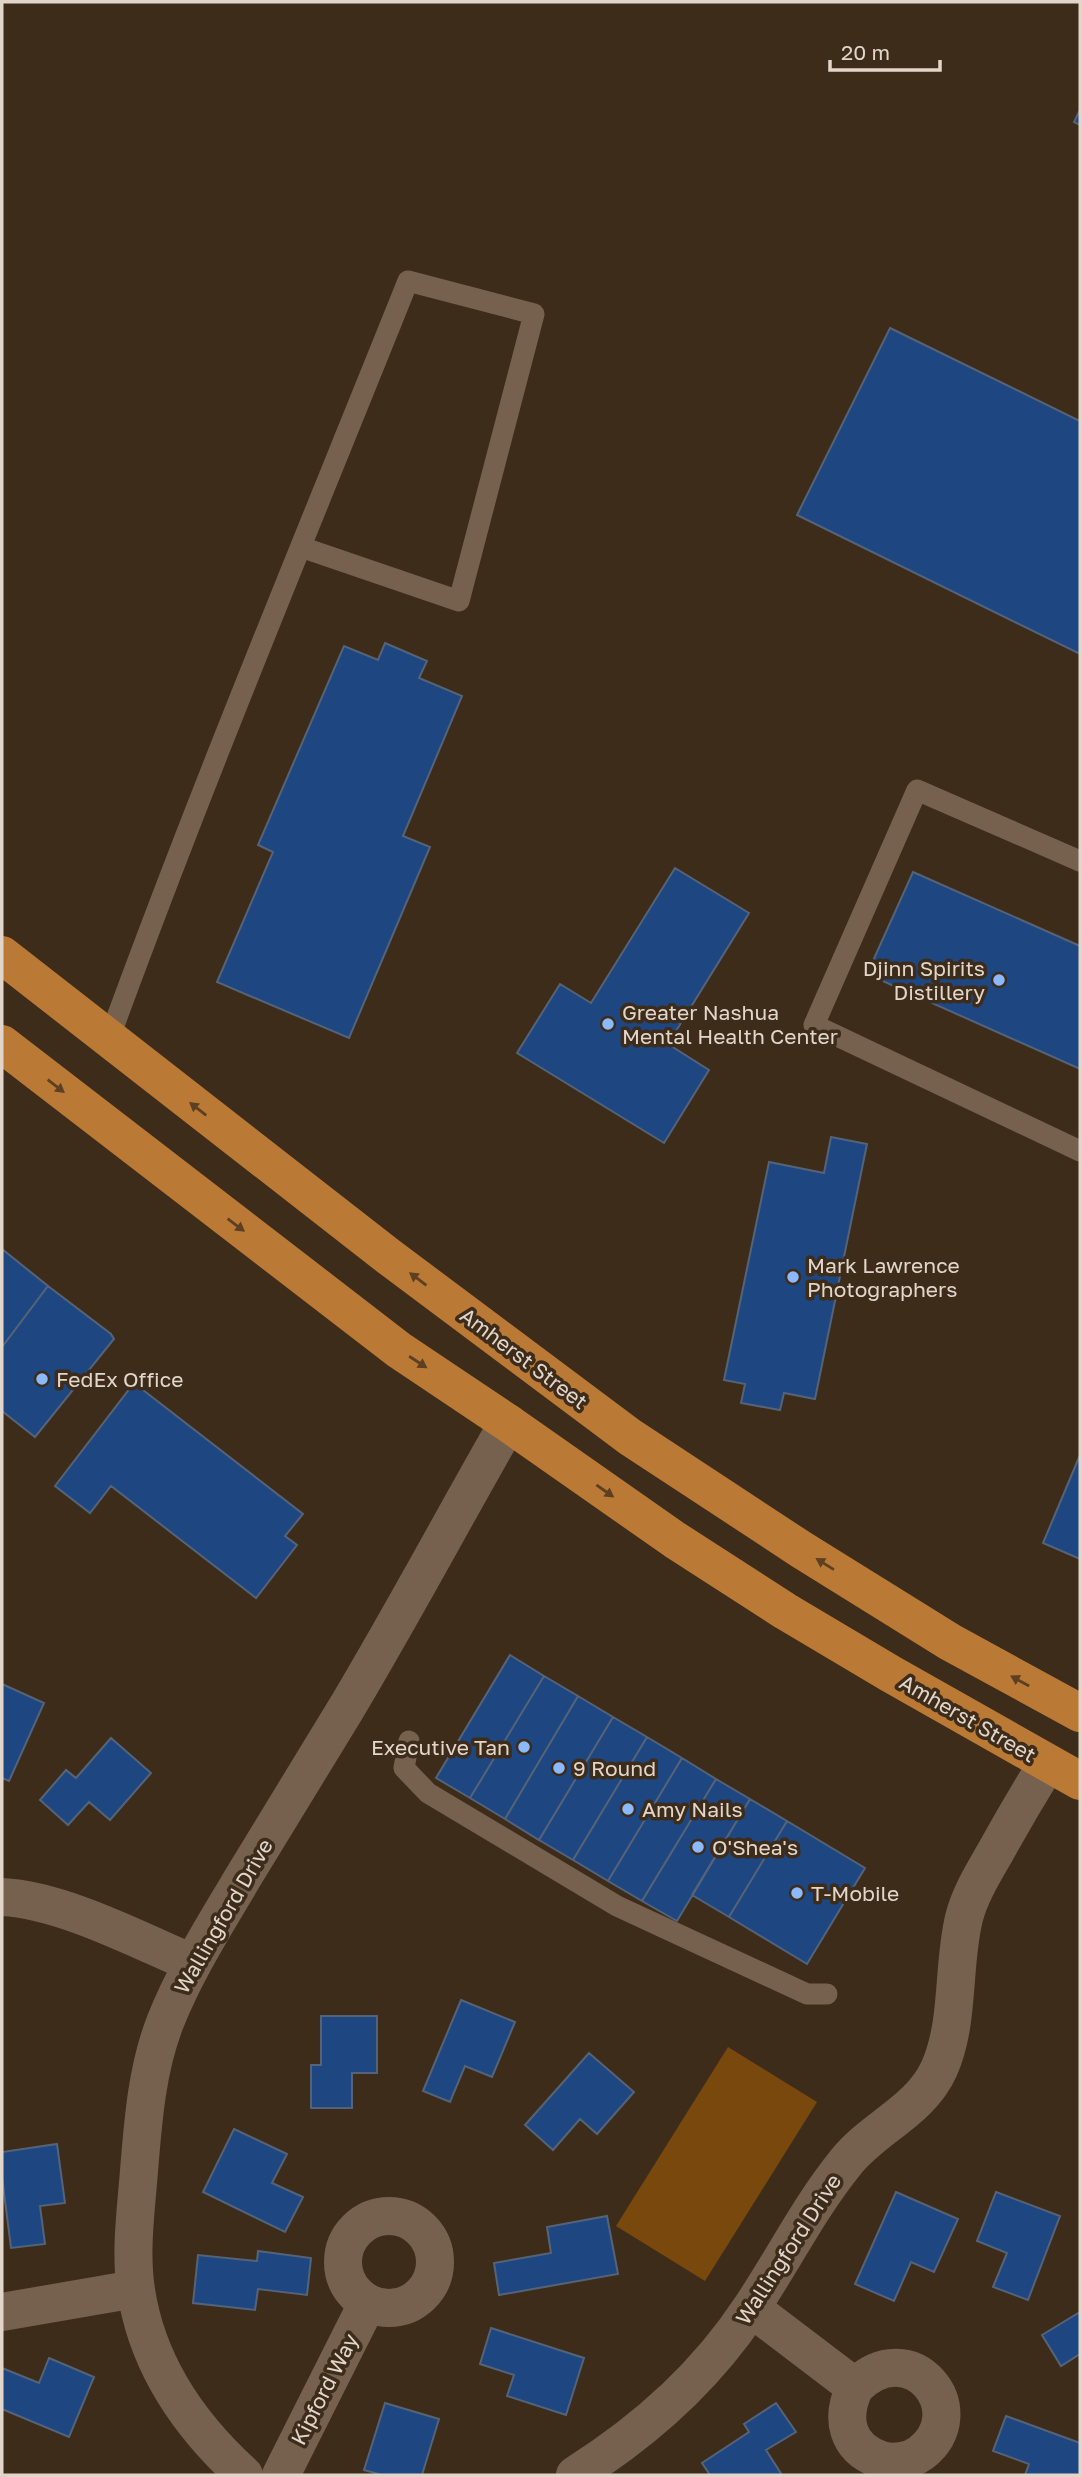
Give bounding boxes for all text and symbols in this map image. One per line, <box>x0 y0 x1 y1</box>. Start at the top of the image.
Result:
scale bar <box>830 28 940 72</box>
text: 20 m <box>841 39 890 65</box>
place label: Djinn Spirits Distillery <box>863 955 985 1005</box>
marker: Djinn Spirits Distillery <box>991 972 1007 988</box>
place label: Greater Nashua Mental Health Center <box>622 999 838 1049</box>
marker: Greater Nashua Mental Health Center <box>600 1016 616 1032</box>
one-way arrow <box>46 1079 64 1094</box>
one-way arrow <box>189 1102 207 1116</box>
one-way arrow <box>227 1218 245 1232</box>
place label: Mark Lawrence Photographers <box>807 1252 960 1302</box>
marker: Mark Lawrence Photographers <box>785 1269 801 1285</box>
one-way arrow <box>410 1271 428 1286</box>
street label: Amherst Street <box>455 1302 593 1414</box>
one-way arrow <box>408 1355 427 1368</box>
place label: FedEx Office <box>56 1366 183 1392</box>
marker: FedEx Office <box>34 1371 50 1387</box>
one-way arrow <box>596 1484 614 1498</box>
one-way arrow <box>815 1558 835 1571</box>
street label: Amherst Street <box>895 1669 1041 1767</box>
one-way arrow <box>1010 1675 1030 1687</box>
place label: Executive Tan <box>371 1734 510 1760</box>
marker: Executive Tan <box>516 1739 532 1755</box>
place label: 9 Round <box>573 1755 656 1781</box>
marker: 9 Round <box>551 1760 567 1776</box>
place label: Amy Nails <box>642 1796 743 1822</box>
marker: Amy Nails <box>620 1801 636 1817</box>
street label: Wallingford Drive <box>168 1834 278 1998</box>
place label: O'Shea's <box>712 1834 798 1860</box>
marker: O'Shea's <box>690 1839 706 1855</box>
place label: T-Mobile <box>811 1880 899 1906</box>
marker: T-Mobile <box>789 1885 805 1901</box>
street label: Wallingford Drive <box>730 2169 846 2329</box>
street label: Kipford Way <box>285 2329 363 2449</box>

